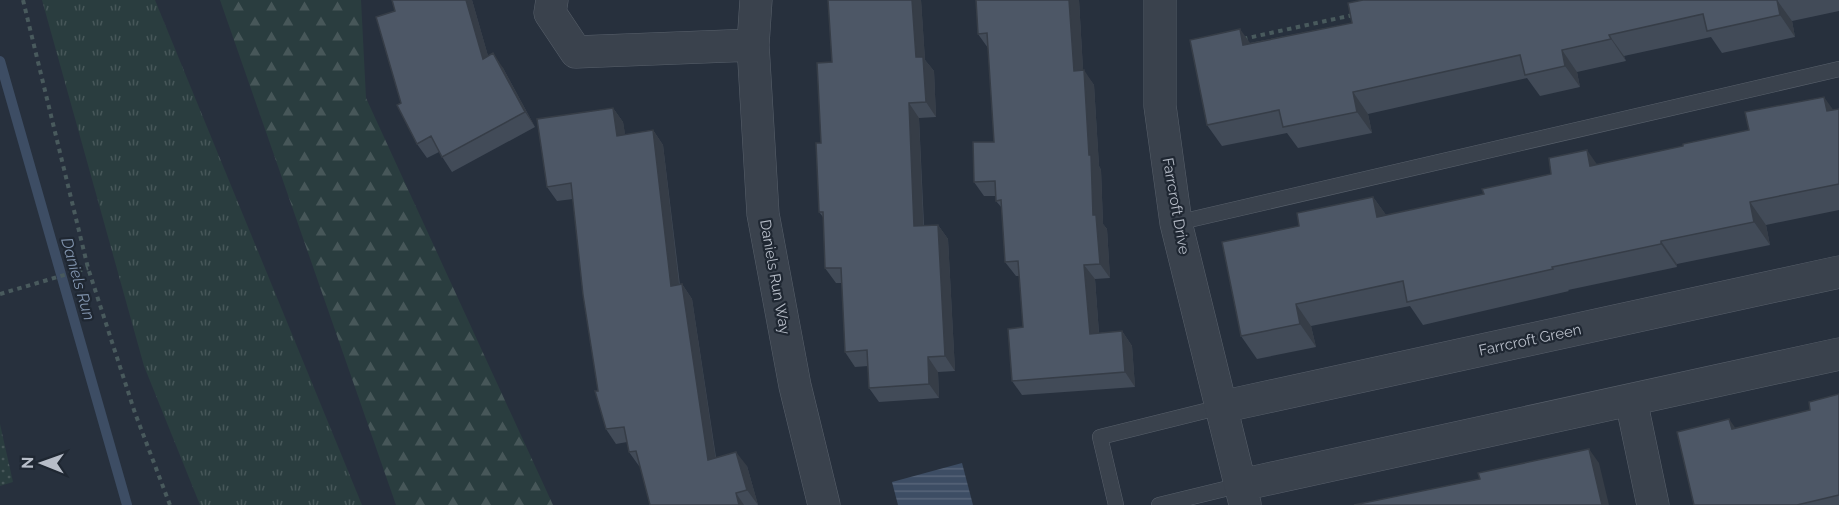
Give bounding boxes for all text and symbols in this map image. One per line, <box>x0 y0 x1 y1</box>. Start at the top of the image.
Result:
street label: Farrcroft Drive <box>1159 156 1193 256</box>
street label: Daniels Run Way <box>756 218 794 336</box>
water label: Daniels Run <box>57 235 99 323</box>
street label: Farrcroft Green <box>1477 320 1583 360</box>
north arrow <box>12 433 72 493</box>
text: N <box>18 456 37 469</box>

